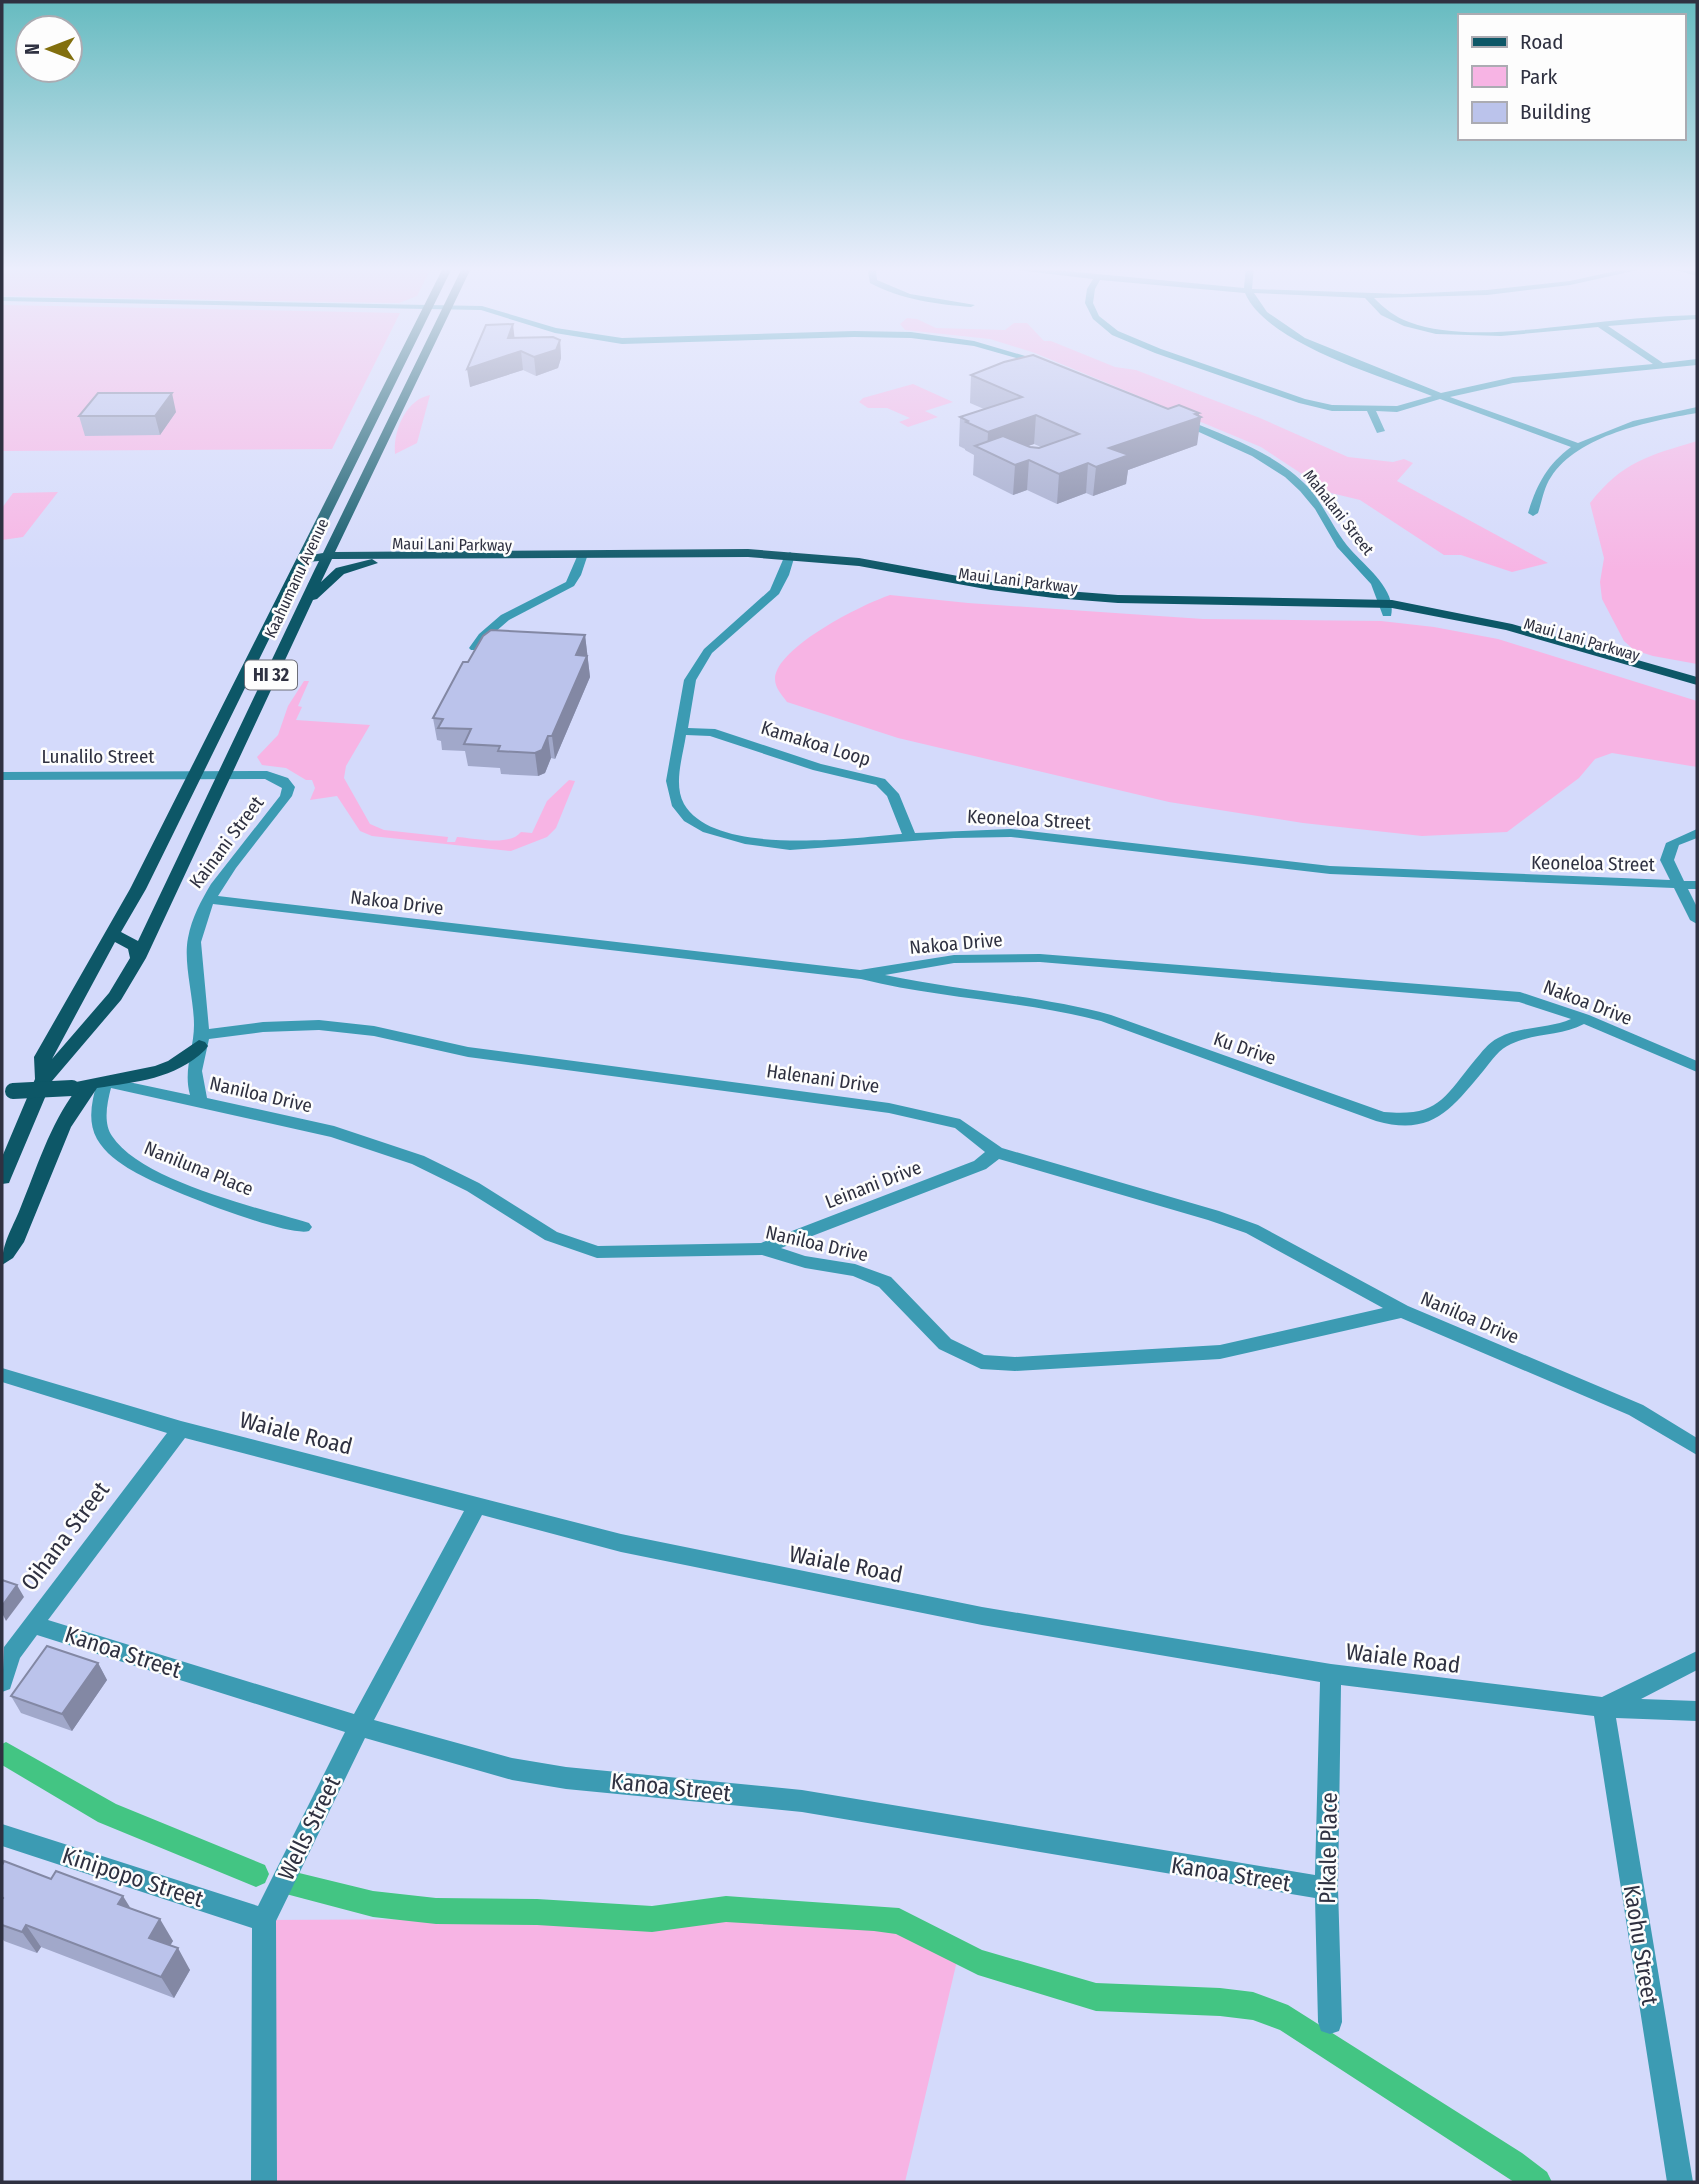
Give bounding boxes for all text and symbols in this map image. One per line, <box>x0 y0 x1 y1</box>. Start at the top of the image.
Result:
north arrow <box>14 14 84 84</box>
legend <box>1458 14 1685 140</box>
text: Road <box>1520 29 1564 55</box>
text: N <box>21 43 44 55</box>
text: Park <box>1520 64 1558 90</box>
text: Building <box>1520 99 1591 125</box>
street label: Mahalani Street <box>1299 466 1378 559</box>
street label: Kaahumanu Avenue <box>260 515 332 641</box>
street label: Maui Lani Parkway <box>392 534 513 555</box>
street label: Maui Lani Parkway <box>957 564 1079 597</box>
street label: Maui Lani Parkway <box>1522 614 1643 665</box>
road number: HI 32 <box>245 660 297 690</box>
street label: Kamakoa Loop <box>758 716 874 771</box>
street label: Lunalilo Street <box>41 745 155 768</box>
street label: Kainani Street <box>184 791 269 893</box>
street label: Keoneloa Street <box>967 805 1092 834</box>
street label: Keoneloa Street <box>1531 851 1656 876</box>
street label: Nakoa Drive <box>349 885 445 920</box>
street label: Nakoa Drive <box>909 928 1004 959</box>
street label: Nakoa Drive <box>1540 975 1636 1030</box>
street label: Ku Drive <box>1211 1027 1279 1070</box>
street label: Halenani Drive <box>765 1059 881 1098</box>
street label: Naniloa Drive <box>207 1072 314 1117</box>
street label: Naniluna Place <box>141 1136 257 1201</box>
street label: Leinani Drive <box>822 1156 924 1213</box>
street label: Naniloa Drive <box>763 1221 870 1266</box>
street label: Naniloa Drive <box>1417 1286 1522 1348</box>
street label: Waiale Road <box>237 1405 355 1461</box>
street label: Oihana Street <box>15 1476 115 1596</box>
street label: Waiale Road <box>787 1539 905 1589</box>
street label: Kanoa Street <box>61 1620 185 1684</box>
street label: Waiale Road <box>1344 1637 1462 1679</box>
street label: Kanoa Street <box>610 1767 733 1807</box>
street label: Wells Street <box>272 1771 346 1885</box>
street label: Pikale Place <box>1313 1792 1343 1904</box>
street label: Kinipopo Street <box>59 1841 207 1913</box>
street label: Kanoa Street <box>1169 1851 1293 1897</box>
street label: Kaohu Street <box>1618 1883 1664 2008</box>

